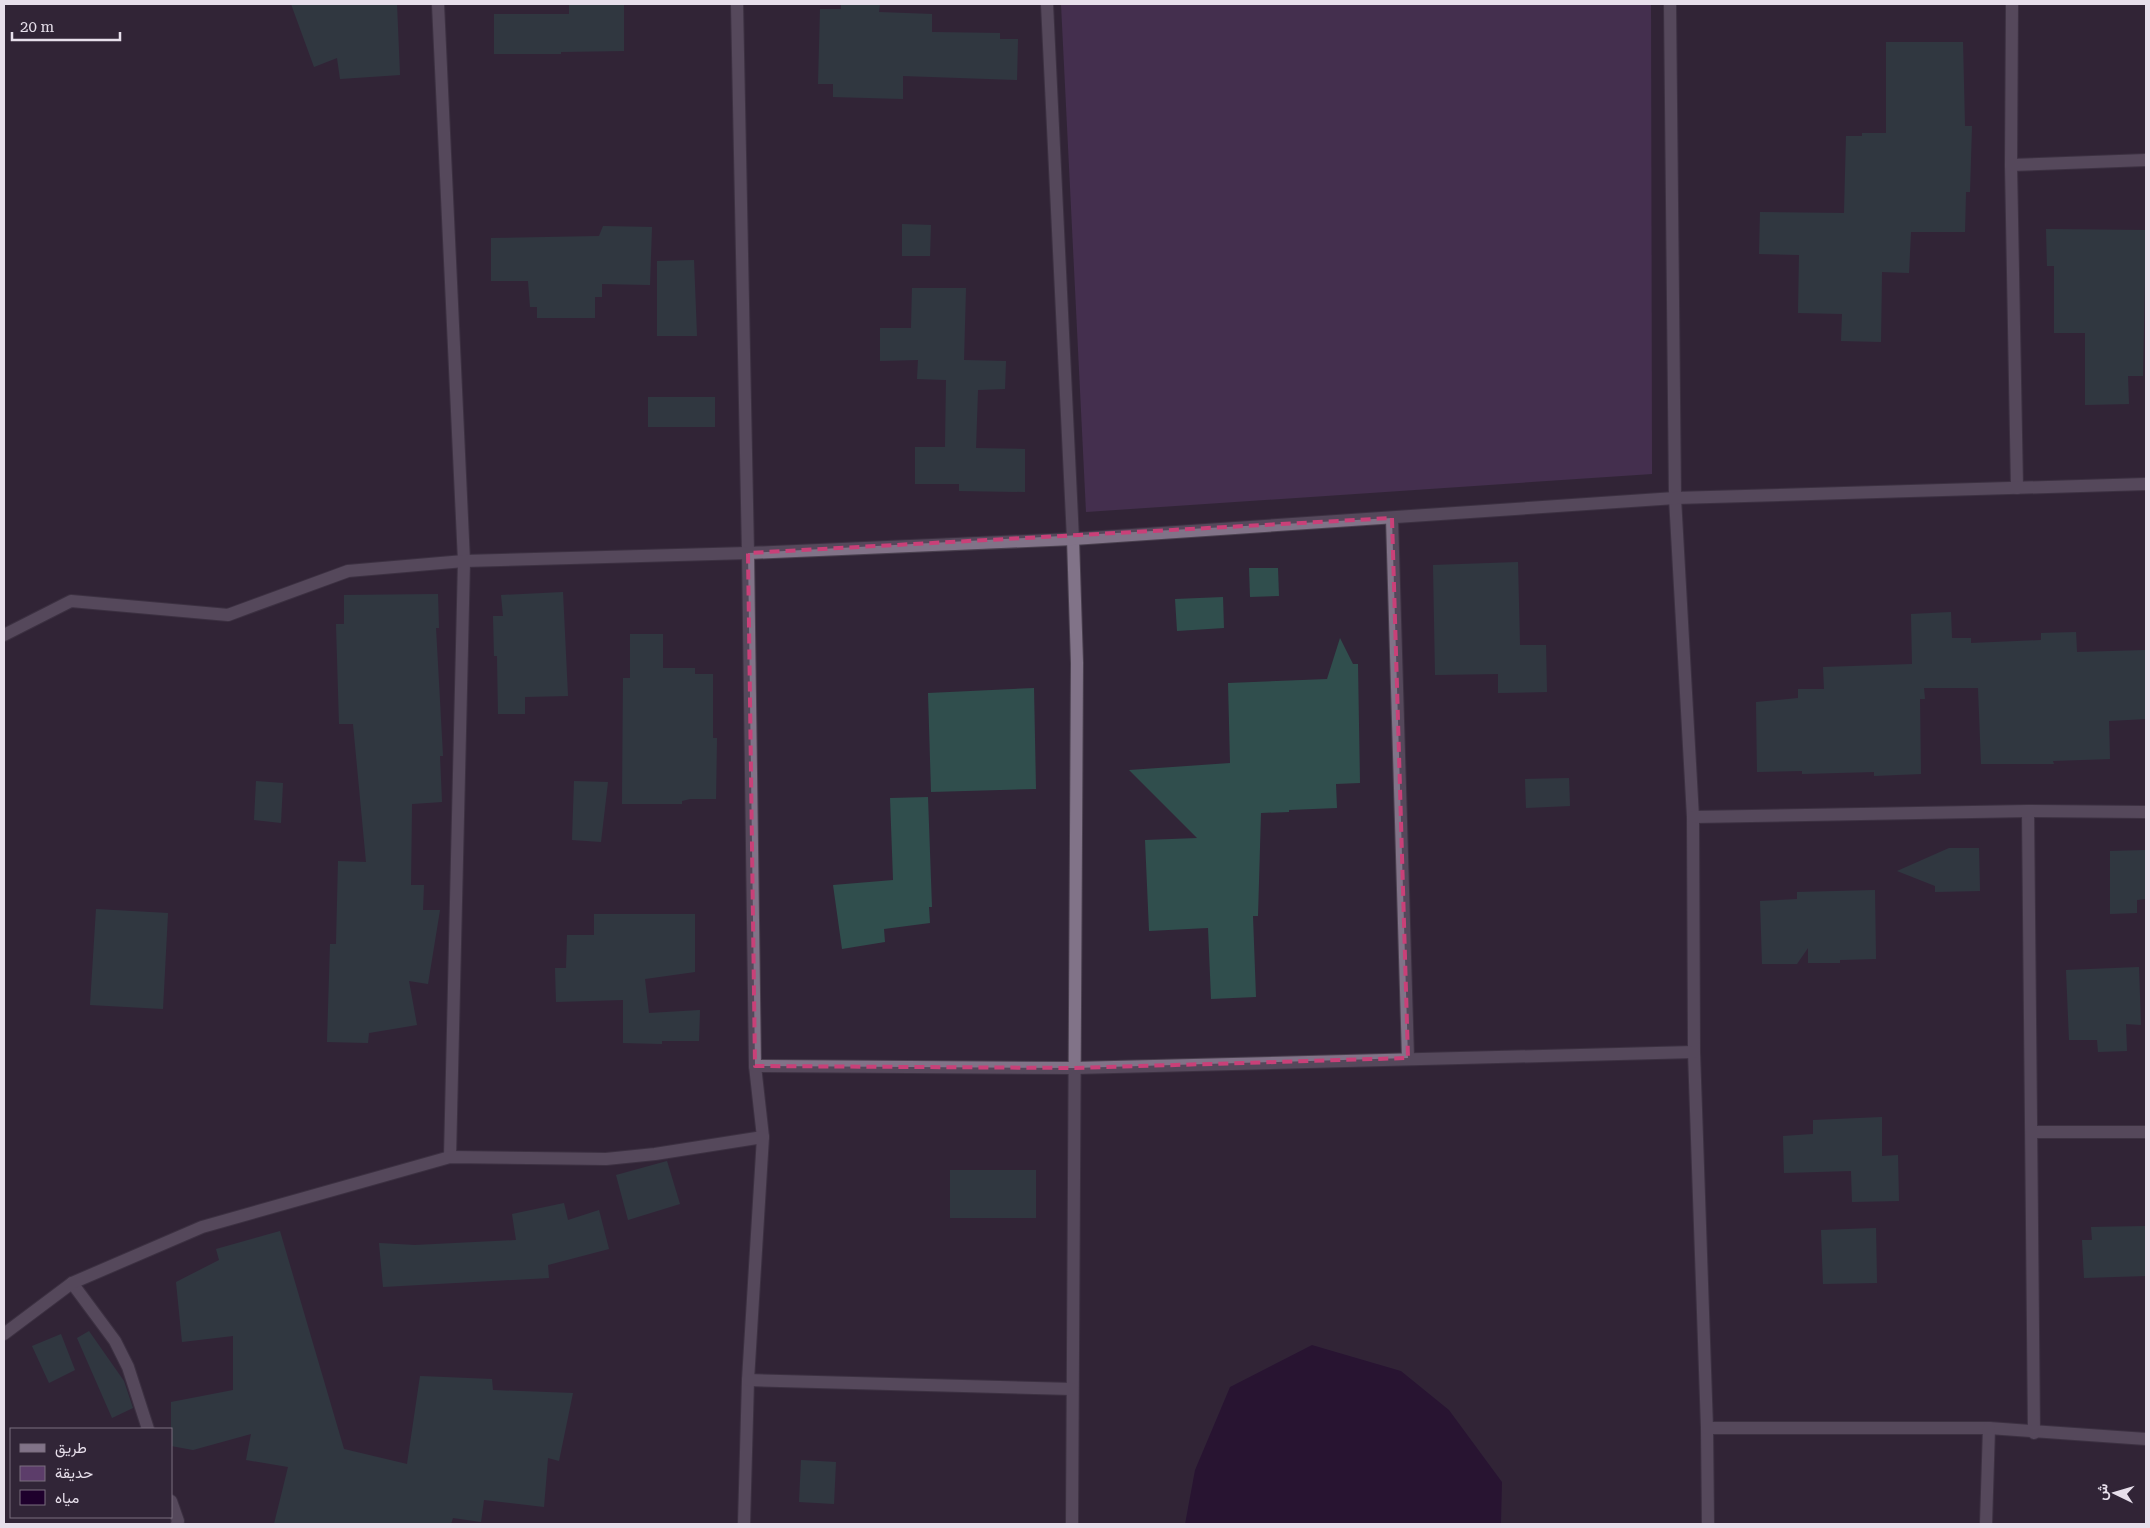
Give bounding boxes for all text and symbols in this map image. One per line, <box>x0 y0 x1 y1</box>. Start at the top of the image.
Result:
scale bar <box>12 10 120 42</box>
text: 20 m <box>20 18 55 36</box>
legend <box>10 1428 172 1518</box>
text: طريق <box>55 1439 87 1458</box>
text: حديقة <box>55 1464 93 1482</box>
north arrow <box>2090 1468 2140 1518</box>
text: ش <box>2093 1483 2112 1501</box>
text: مياه <box>55 1489 79 1507</box>

